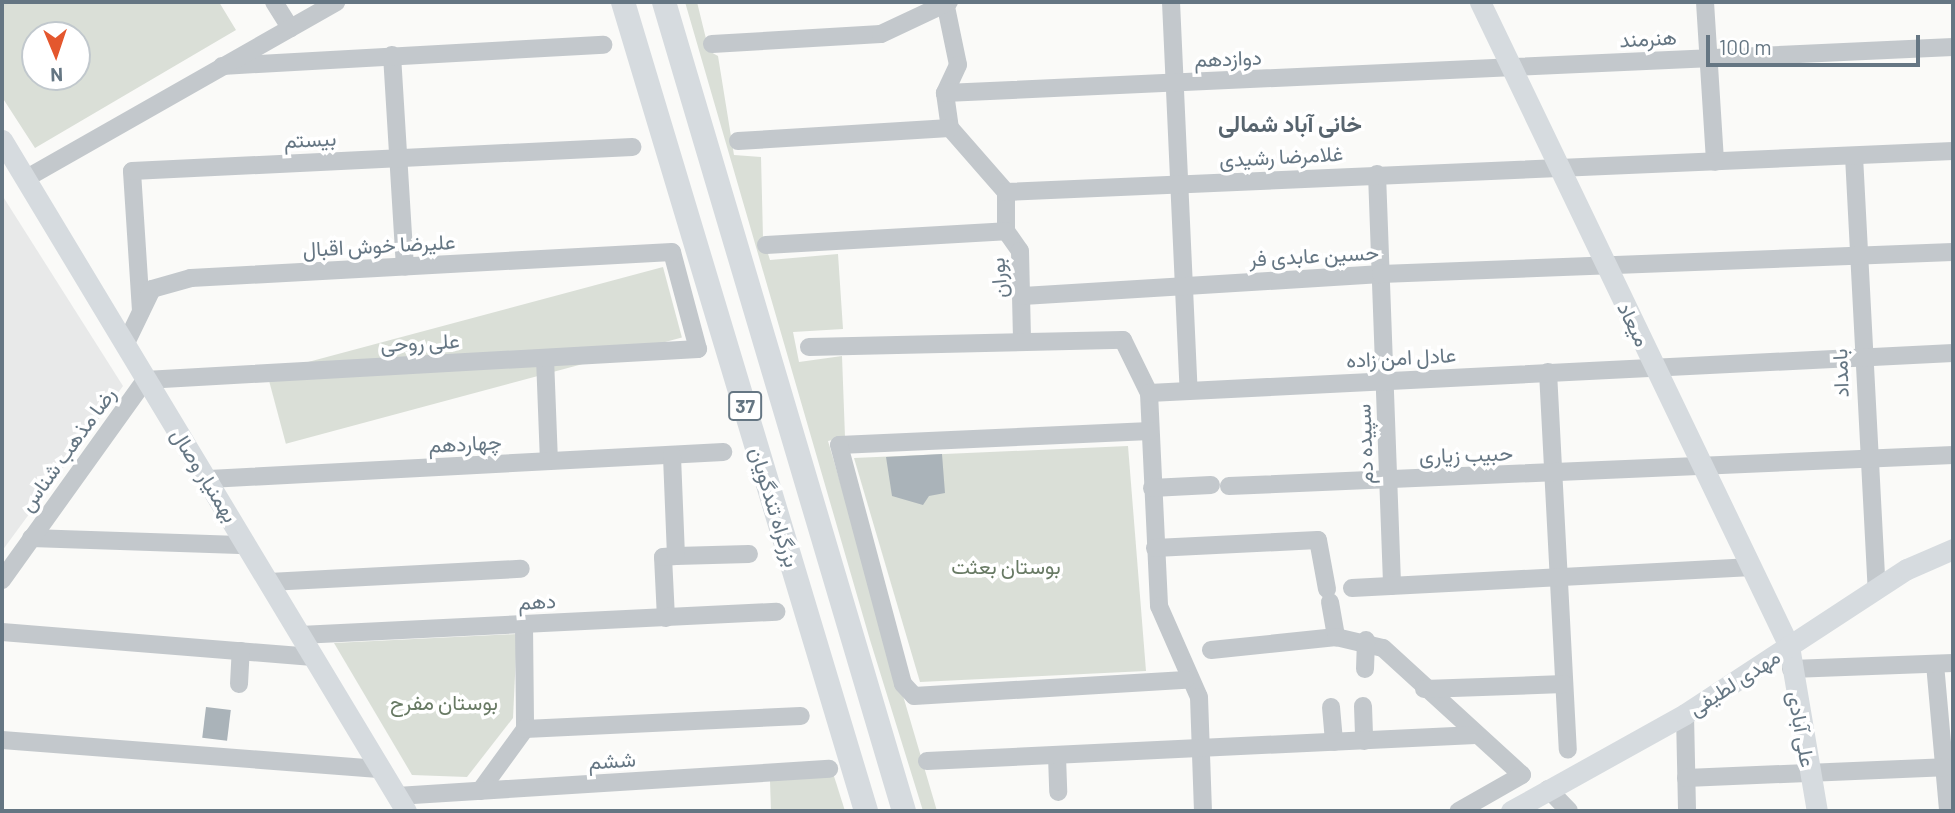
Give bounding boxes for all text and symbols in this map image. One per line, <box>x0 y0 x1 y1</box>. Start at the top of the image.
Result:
north arrow <box>21 21 91 91</box>
scale bar <box>1710 21 1924 65</box>
street label: هنرمند <box>1619 24 1677 52</box>
text: 100 m <box>1719 34 1772 59</box>
street label: دوازدهم <box>1194 44 1262 72</box>
text: N <box>50 64 63 87</box>
district label: خانی آباد شمالی <box>1218 109 1362 137</box>
street label: بیستم <box>283 125 337 153</box>
street label: غلامرضا رشیدی <box>1218 140 1344 172</box>
street label: علیرضا خوش اقبال <box>302 228 456 262</box>
street label: حسین عابدی‌ فر <box>1248 239 1380 271</box>
street label: بوران <box>984 257 1012 299</box>
street label: میعاد <box>1613 298 1655 350</box>
street label: علی روحی <box>380 327 460 357</box>
street label: عادل امن زاده <box>1345 342 1457 372</box>
street label: بامداد <box>1827 348 1853 398</box>
street label: رضا مذهب شناس <box>13 382 121 516</box>
road number: 37 <box>728 390 762 422</box>
street label: سپیده دم <box>1350 403 1378 485</box>
street label: بهمنیار وصال <box>166 423 244 527</box>
street label: چهاردهم <box>428 428 502 458</box>
street label: حبیب زیاری <box>1419 440 1513 468</box>
street label: بزرگراه تندگویان <box>745 444 805 570</box>
park label: بوستان بعثت <box>951 553 1061 579</box>
street label: دهم <box>517 587 557 615</box>
street label: مهدی لطیفی <box>1684 643 1784 721</box>
park label: بوستان مفرح <box>390 689 498 715</box>
street label: علی آبادی <box>1783 689 1821 769</box>
street label: ششم <box>587 746 637 774</box>

